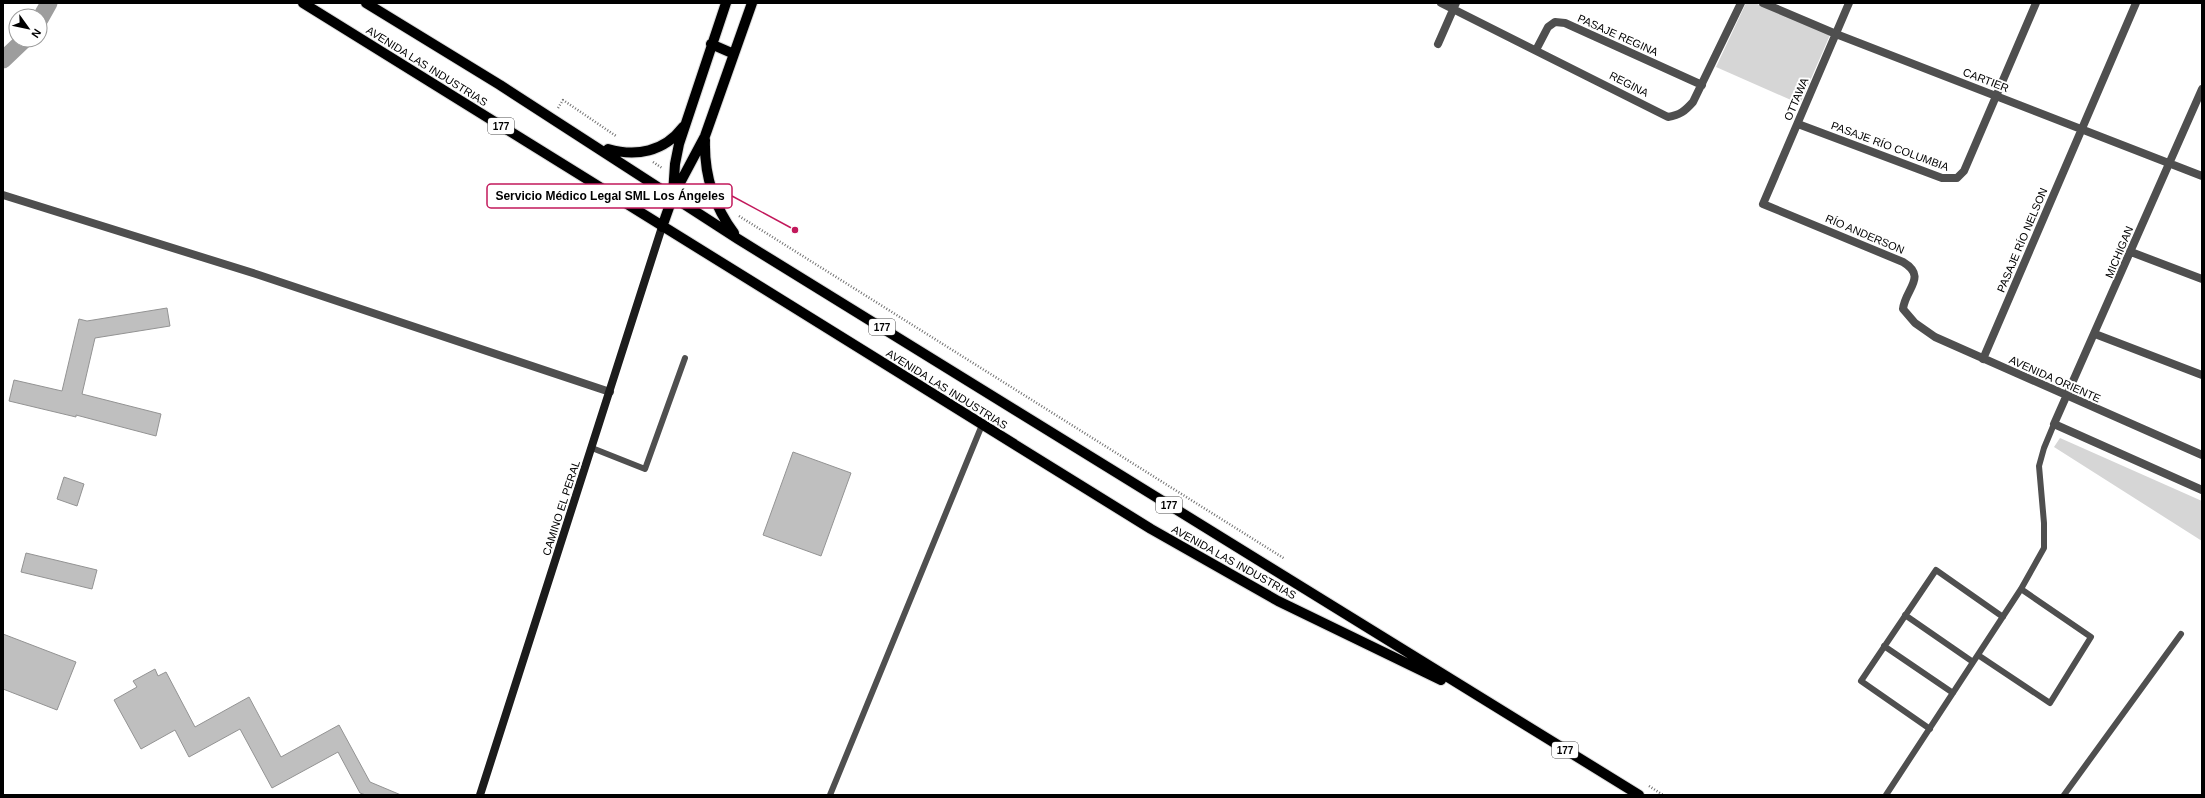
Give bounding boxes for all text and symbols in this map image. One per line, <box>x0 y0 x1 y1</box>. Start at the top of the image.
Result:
north arrow <box>8 8 48 48</box>
street label: PASAJE REGINA <box>1576 12 1661 58</box>
street label: AVENIDA LAS INDUSTRIAS <box>364 24 490 108</box>
text: N <box>29 27 44 40</box>
street label: CARTIER <box>1961 66 2011 94</box>
street label: REGINA <box>1607 69 1651 99</box>
street label: OTTAWA <box>1782 75 1811 122</box>
road number: 177 <box>488 118 514 134</box>
street label: PASAJE RÍO COLUMBIA <box>1829 119 1951 173</box>
callout: Servicio Médico Legal SML Los Ángeles <box>487 184 732 208</box>
street label: PASAJE RÍO NELSON <box>1995 186 2049 294</box>
text: Servicio Médico Legal SML Los Ángeles <box>495 188 725 203</box>
street label: RÍO ANDERSON <box>1824 212 1906 256</box>
street label: MICHIGAN <box>2103 224 2135 280</box>
road number: 177 <box>869 319 895 335</box>
street label: AVENIDA LAS INDUSTRIAS <box>884 347 1010 431</box>
street label: AVENIDA ORIENTE <box>2007 353 2103 405</box>
street label: CAMINO EL PERAL <box>540 459 582 557</box>
road number: 177 <box>1156 497 1182 513</box>
street label: AVENIDA LAS INDUSTRIAS <box>1170 523 1298 601</box>
road number: 177 <box>1552 742 1578 758</box>

